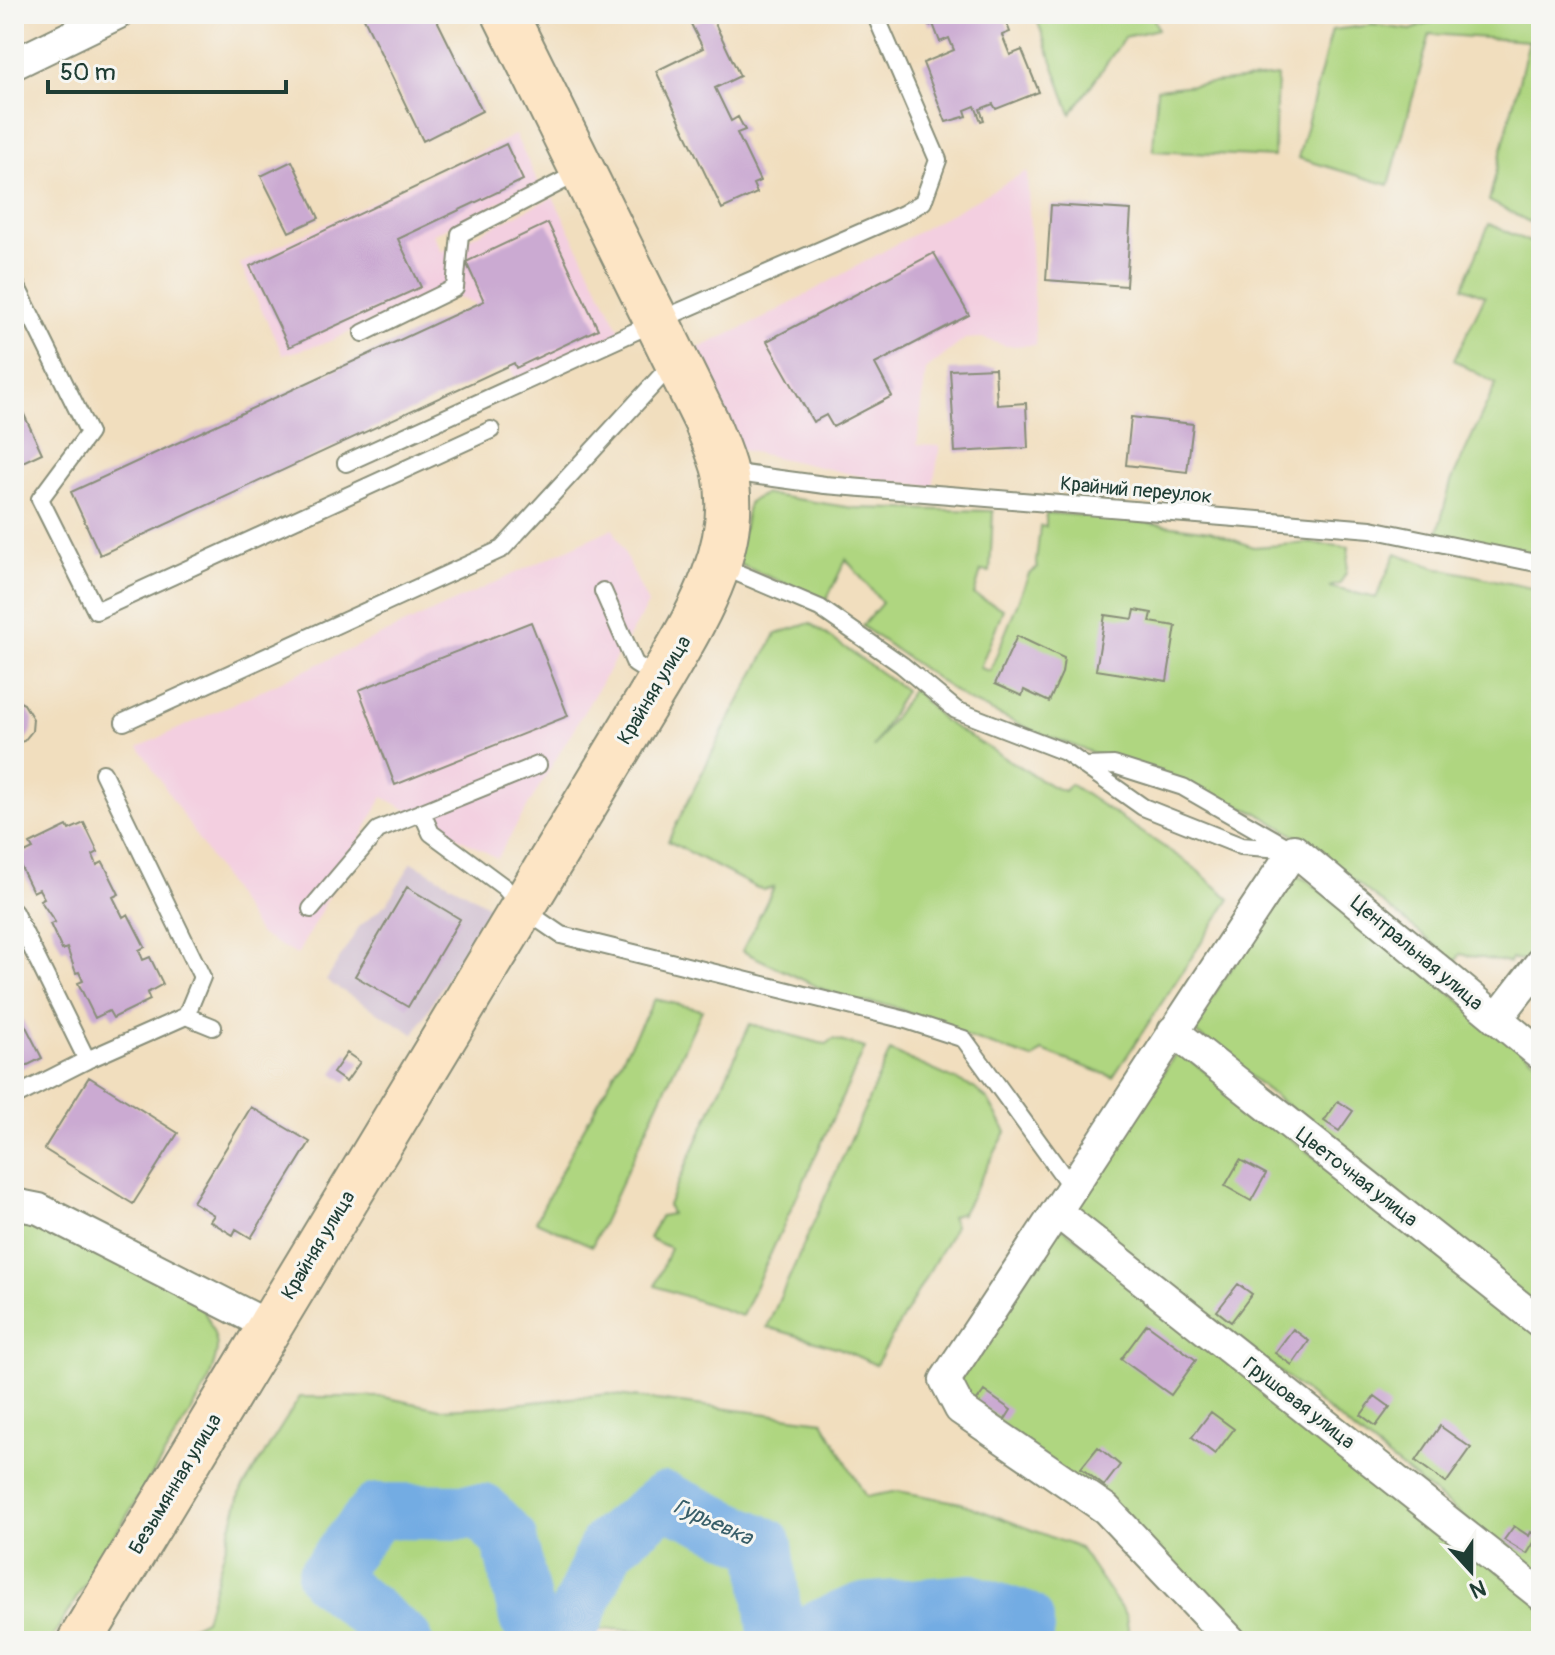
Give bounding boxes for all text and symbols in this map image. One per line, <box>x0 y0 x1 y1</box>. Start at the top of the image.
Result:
scale bar <box>48 44 286 94</box>
text: 50 m <box>60 58 116 87</box>
street label: Крайний переулок <box>1059 471 1213 509</box>
street label: Крайняя улица <box>612 631 696 749</box>
street label: Центральная улица <box>1346 890 1488 1016</box>
street label: Цветочная улица <box>1291 1122 1423 1232</box>
street label: Крайняя улица <box>276 1186 360 1304</box>
street label: Грушовая улица <box>1238 1352 1360 1454</box>
street label: Безымянная улица <box>123 1409 227 1559</box>
water label: Гурьевка <box>669 1492 759 1553</box>
north arrow <box>1431 1531 1511 1611</box>
text: N <box>1466 1573 1490 1605</box>

